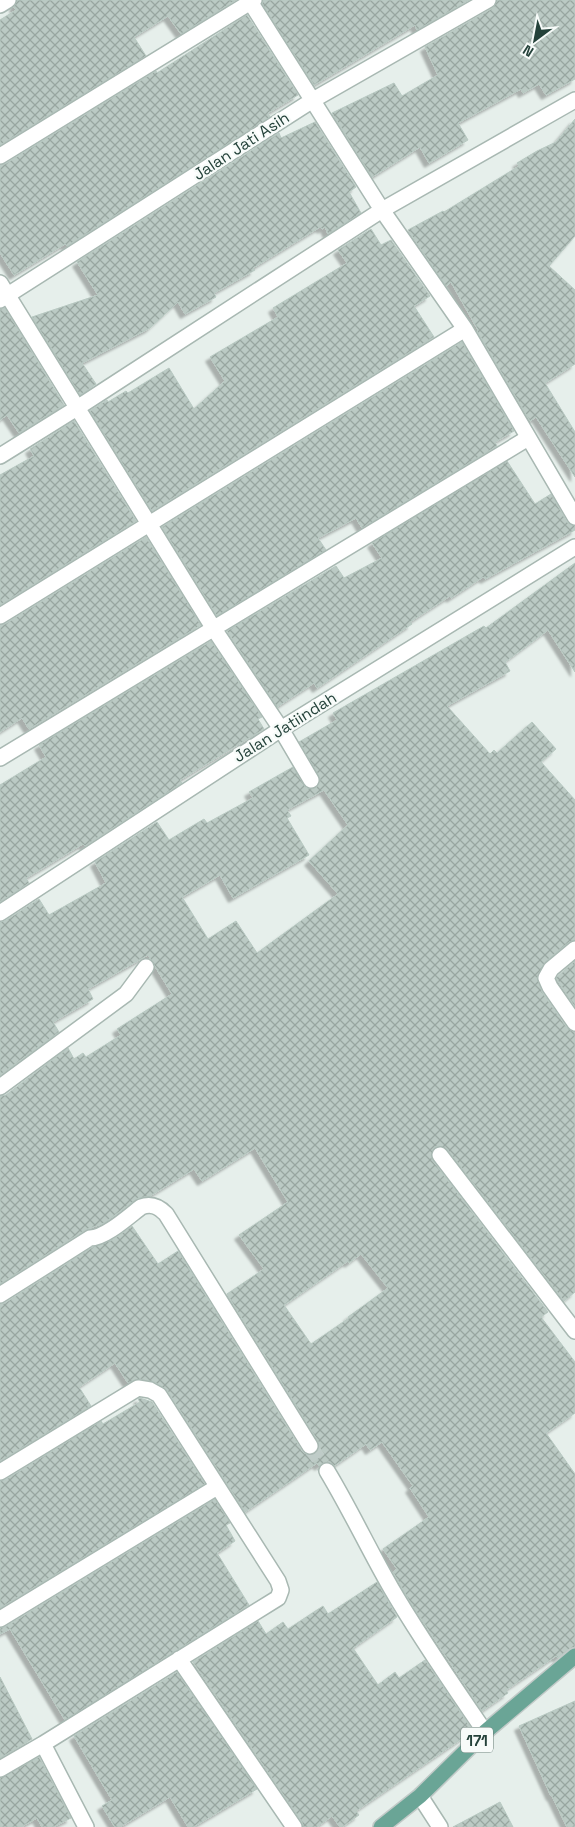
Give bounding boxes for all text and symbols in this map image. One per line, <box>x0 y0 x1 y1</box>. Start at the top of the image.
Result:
north arrow <box>510 15 560 65</box>
text: N <box>519 41 537 61</box>
street label: Jalan Jati Asih <box>189 107 293 185</box>
street label: Jalan Jatiindah <box>230 687 340 767</box>
road number: 171 <box>461 1728 493 1752</box>

